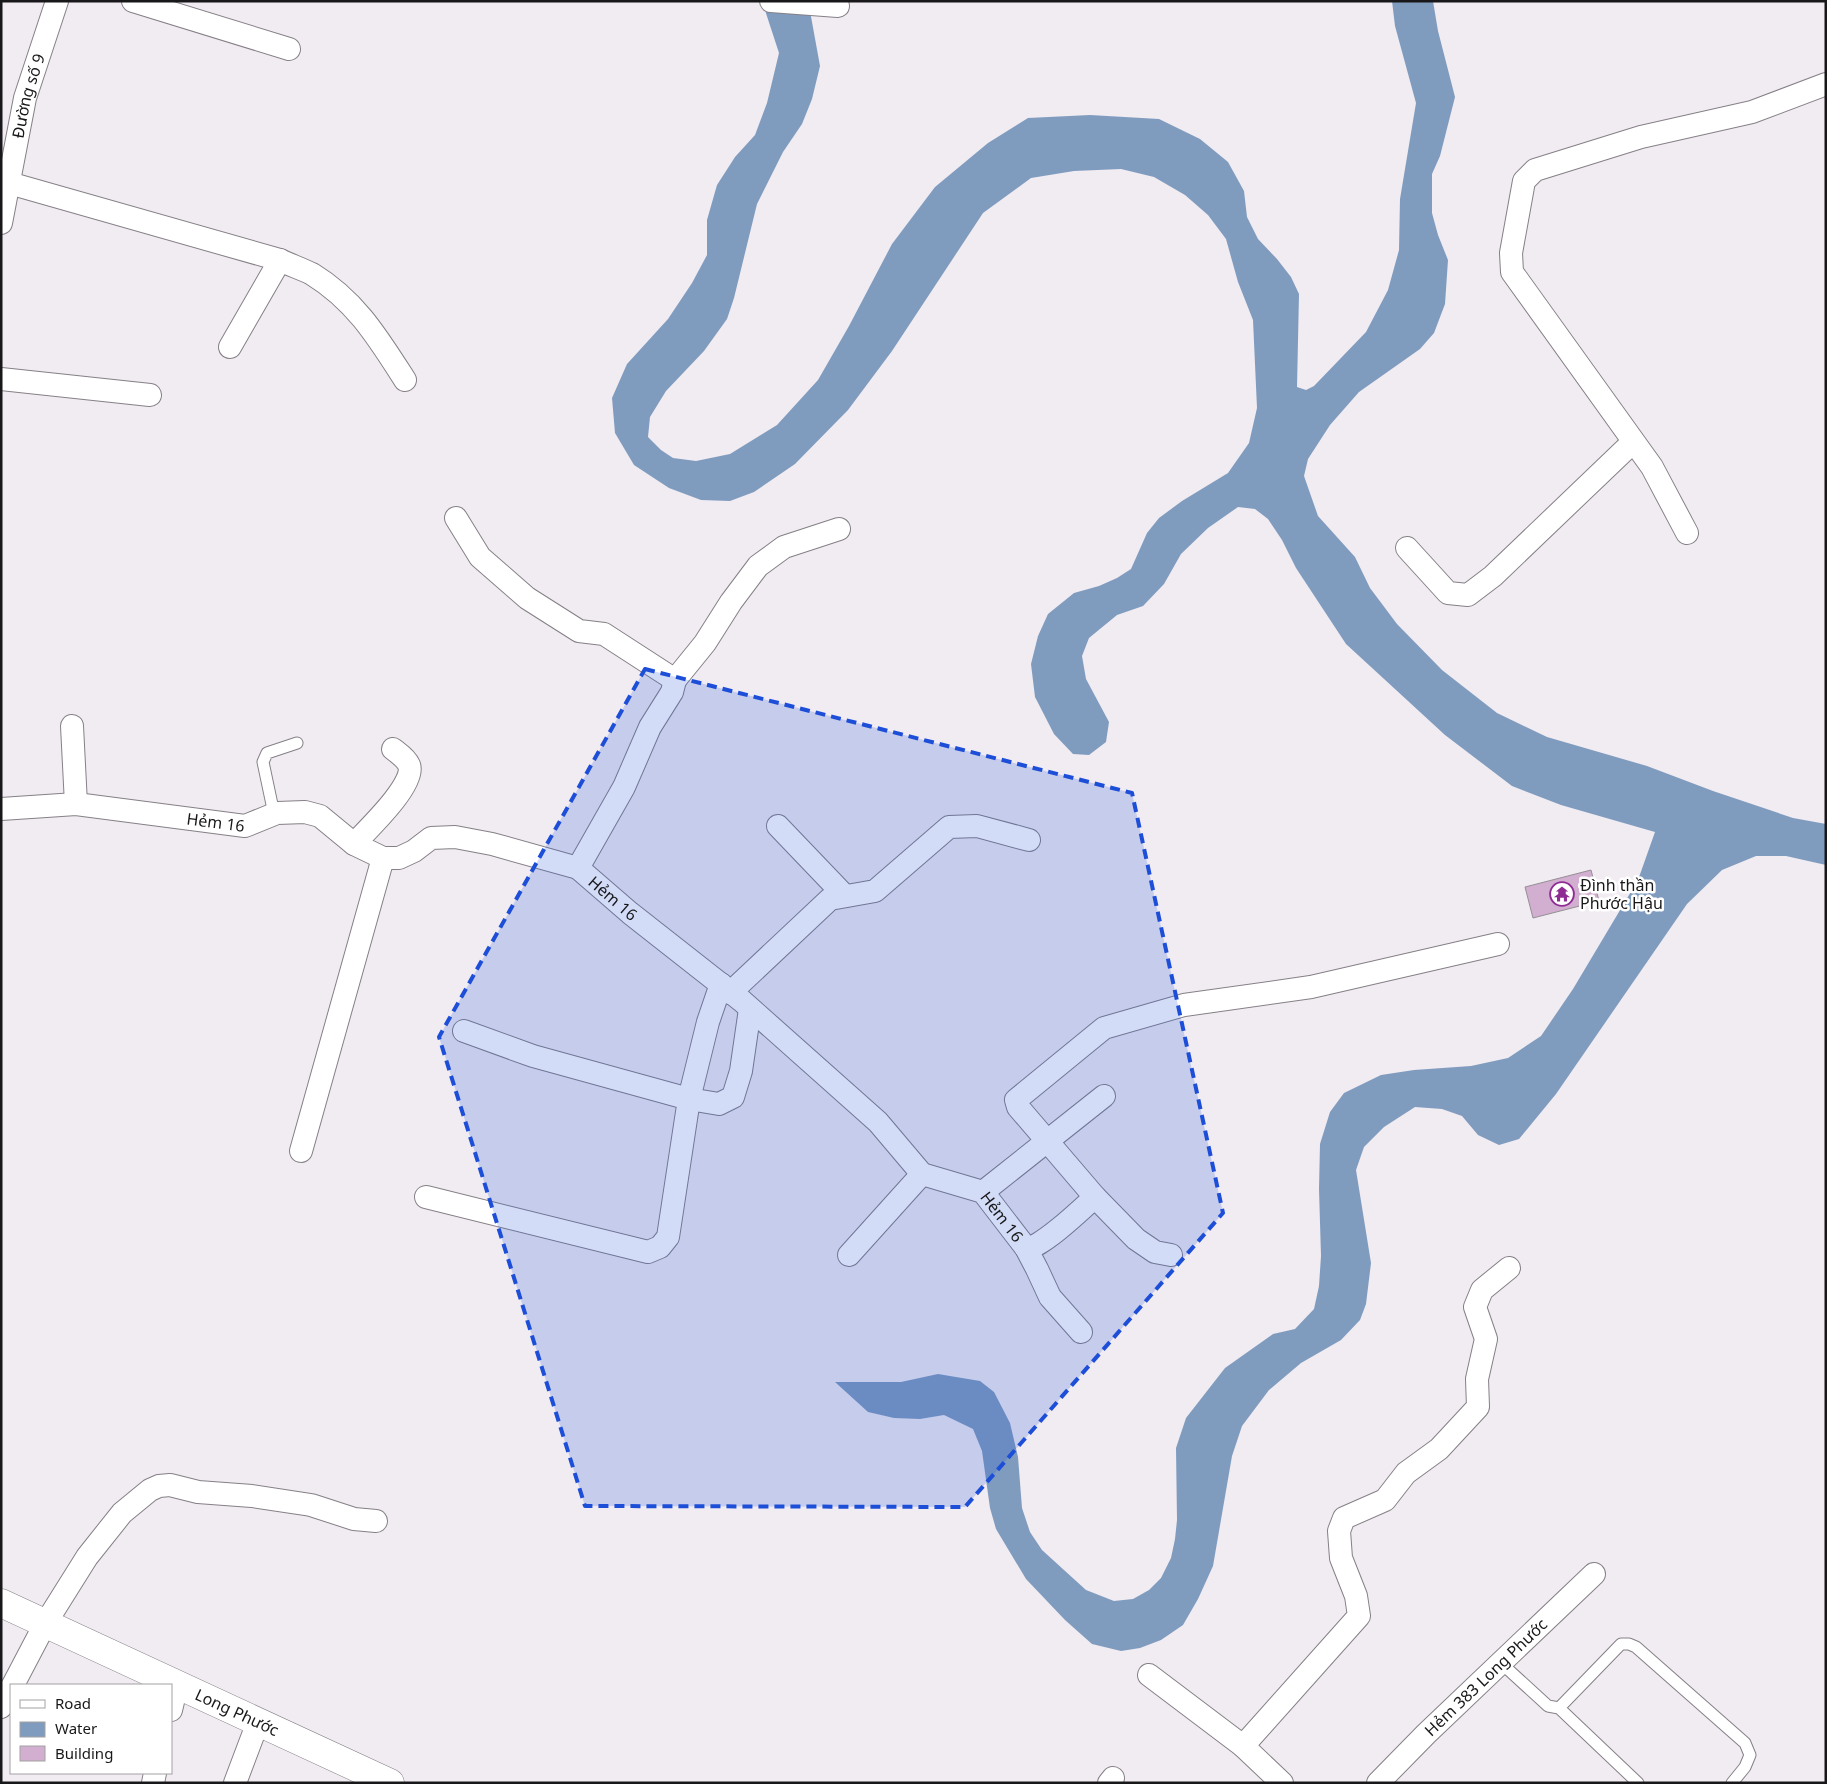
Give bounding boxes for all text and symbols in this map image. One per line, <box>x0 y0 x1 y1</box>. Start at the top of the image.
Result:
street label: Đường số 9 <box>7 51 50 140</box>
street label: Hẻm 16 <box>185 808 246 837</box>
street label: Hẻm 16 <box>584 871 642 926</box>
place label: Đình thần Phước Hậu <box>1580 874 1663 914</box>
temple icon: Đình thần Phước Hậu <box>1549 881 1575 907</box>
street label: Hẻm 16 <box>976 1187 1028 1247</box>
street label: Hẻm 383 Long Phước <box>1420 1613 1552 1741</box>
street label: Long Phước <box>192 1683 283 1741</box>
legend <box>10 1684 172 1774</box>
text: Road <box>55 1693 91 1713</box>
text: Water <box>55 1718 97 1738</box>
text: Building <box>55 1743 113 1763</box>

